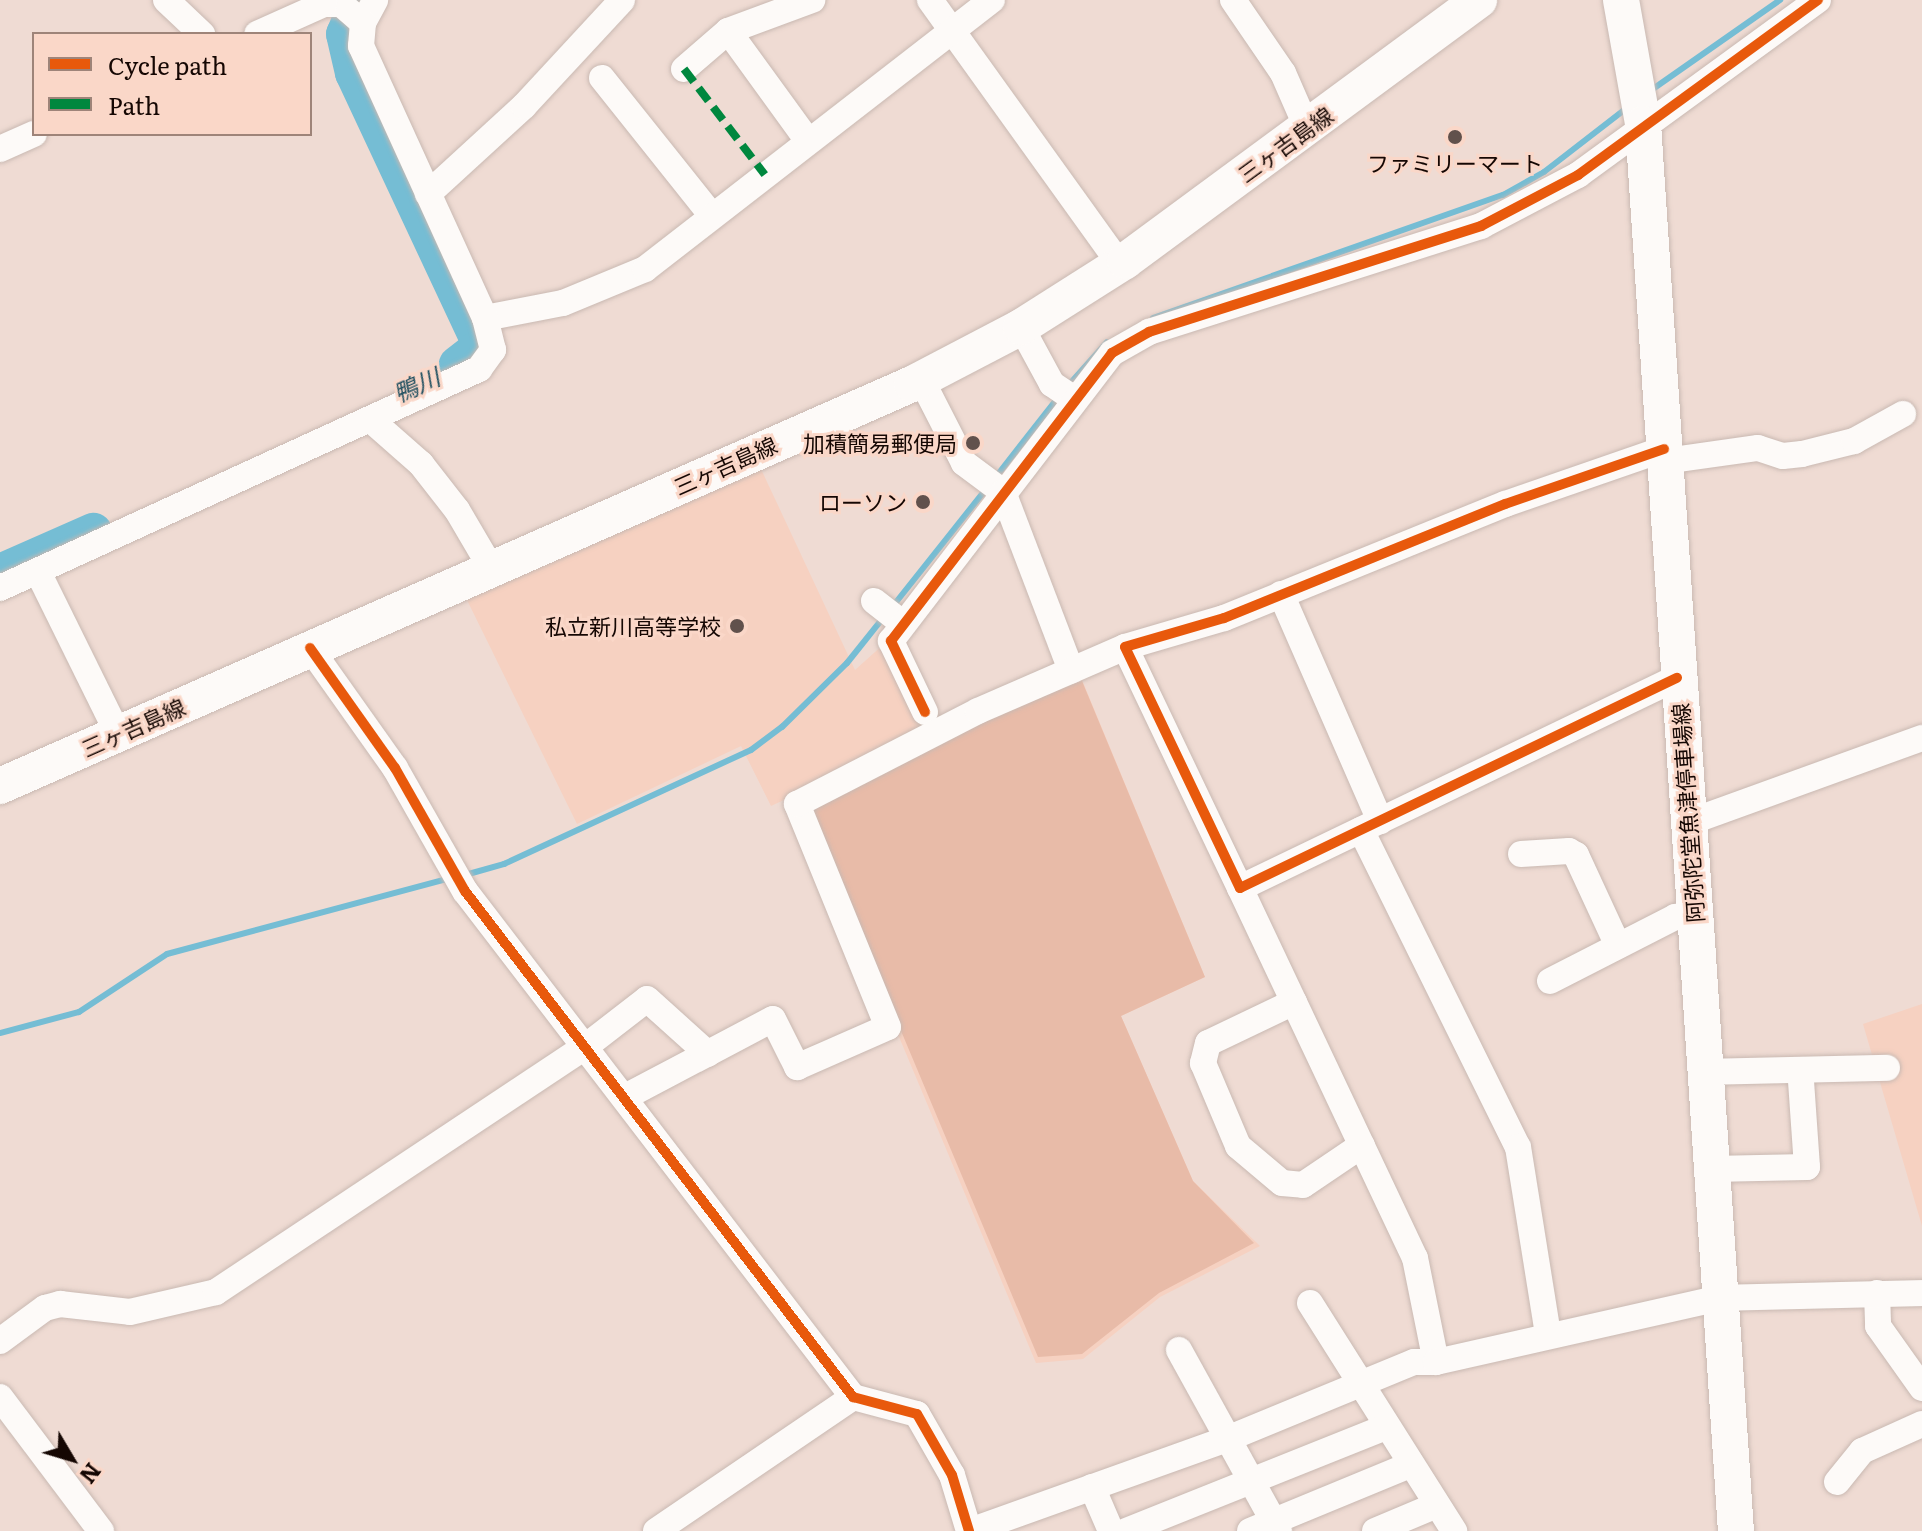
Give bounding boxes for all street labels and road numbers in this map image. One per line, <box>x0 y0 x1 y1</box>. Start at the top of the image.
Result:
street label: 三ヶ吉島線 <box>1233 101 1337 187</box>
street label: 三ヶ吉島線 <box>669 431 781 499</box>
street label: 三ヶ吉島線 <box>77 693 189 761</box>
street label: 阿弥陀堂魚津停車場線 <box>1666 702 1708 924</box>

